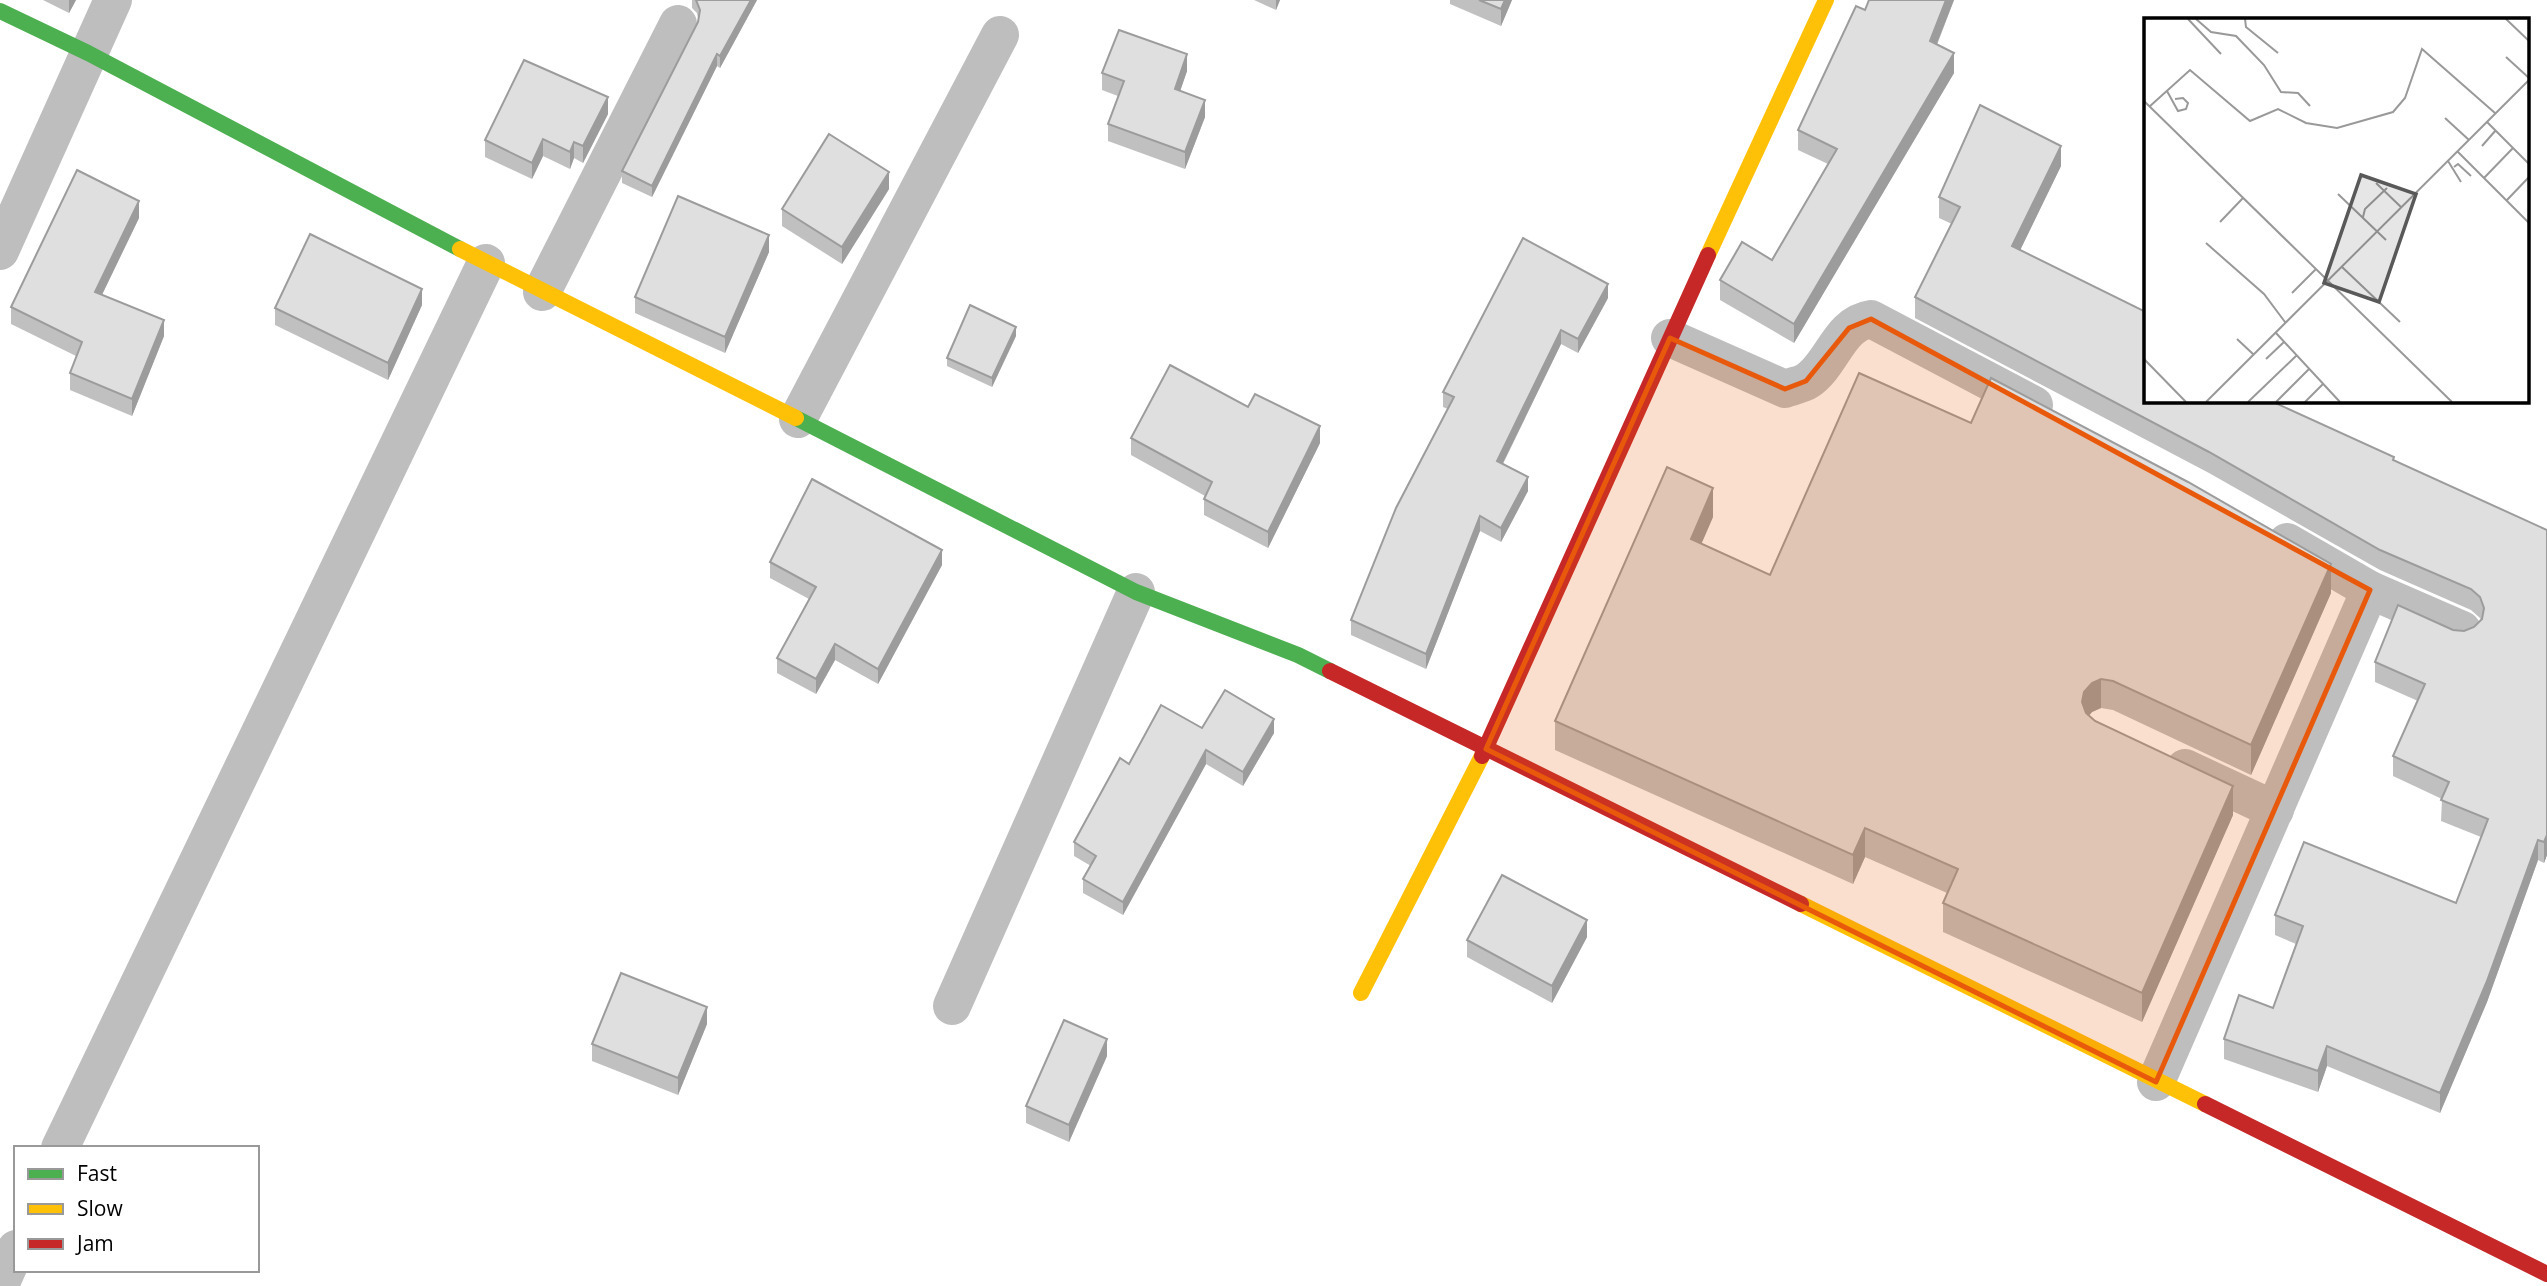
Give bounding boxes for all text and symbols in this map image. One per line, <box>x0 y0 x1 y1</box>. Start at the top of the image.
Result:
inset map <box>2144 18 2530 402</box>
legend <box>14 1146 259 1272</box>
text: Fast <box>77 1159 117 1187</box>
text: Slow <box>77 1194 123 1222</box>
text: Jam <box>75 1229 114 1257</box>

